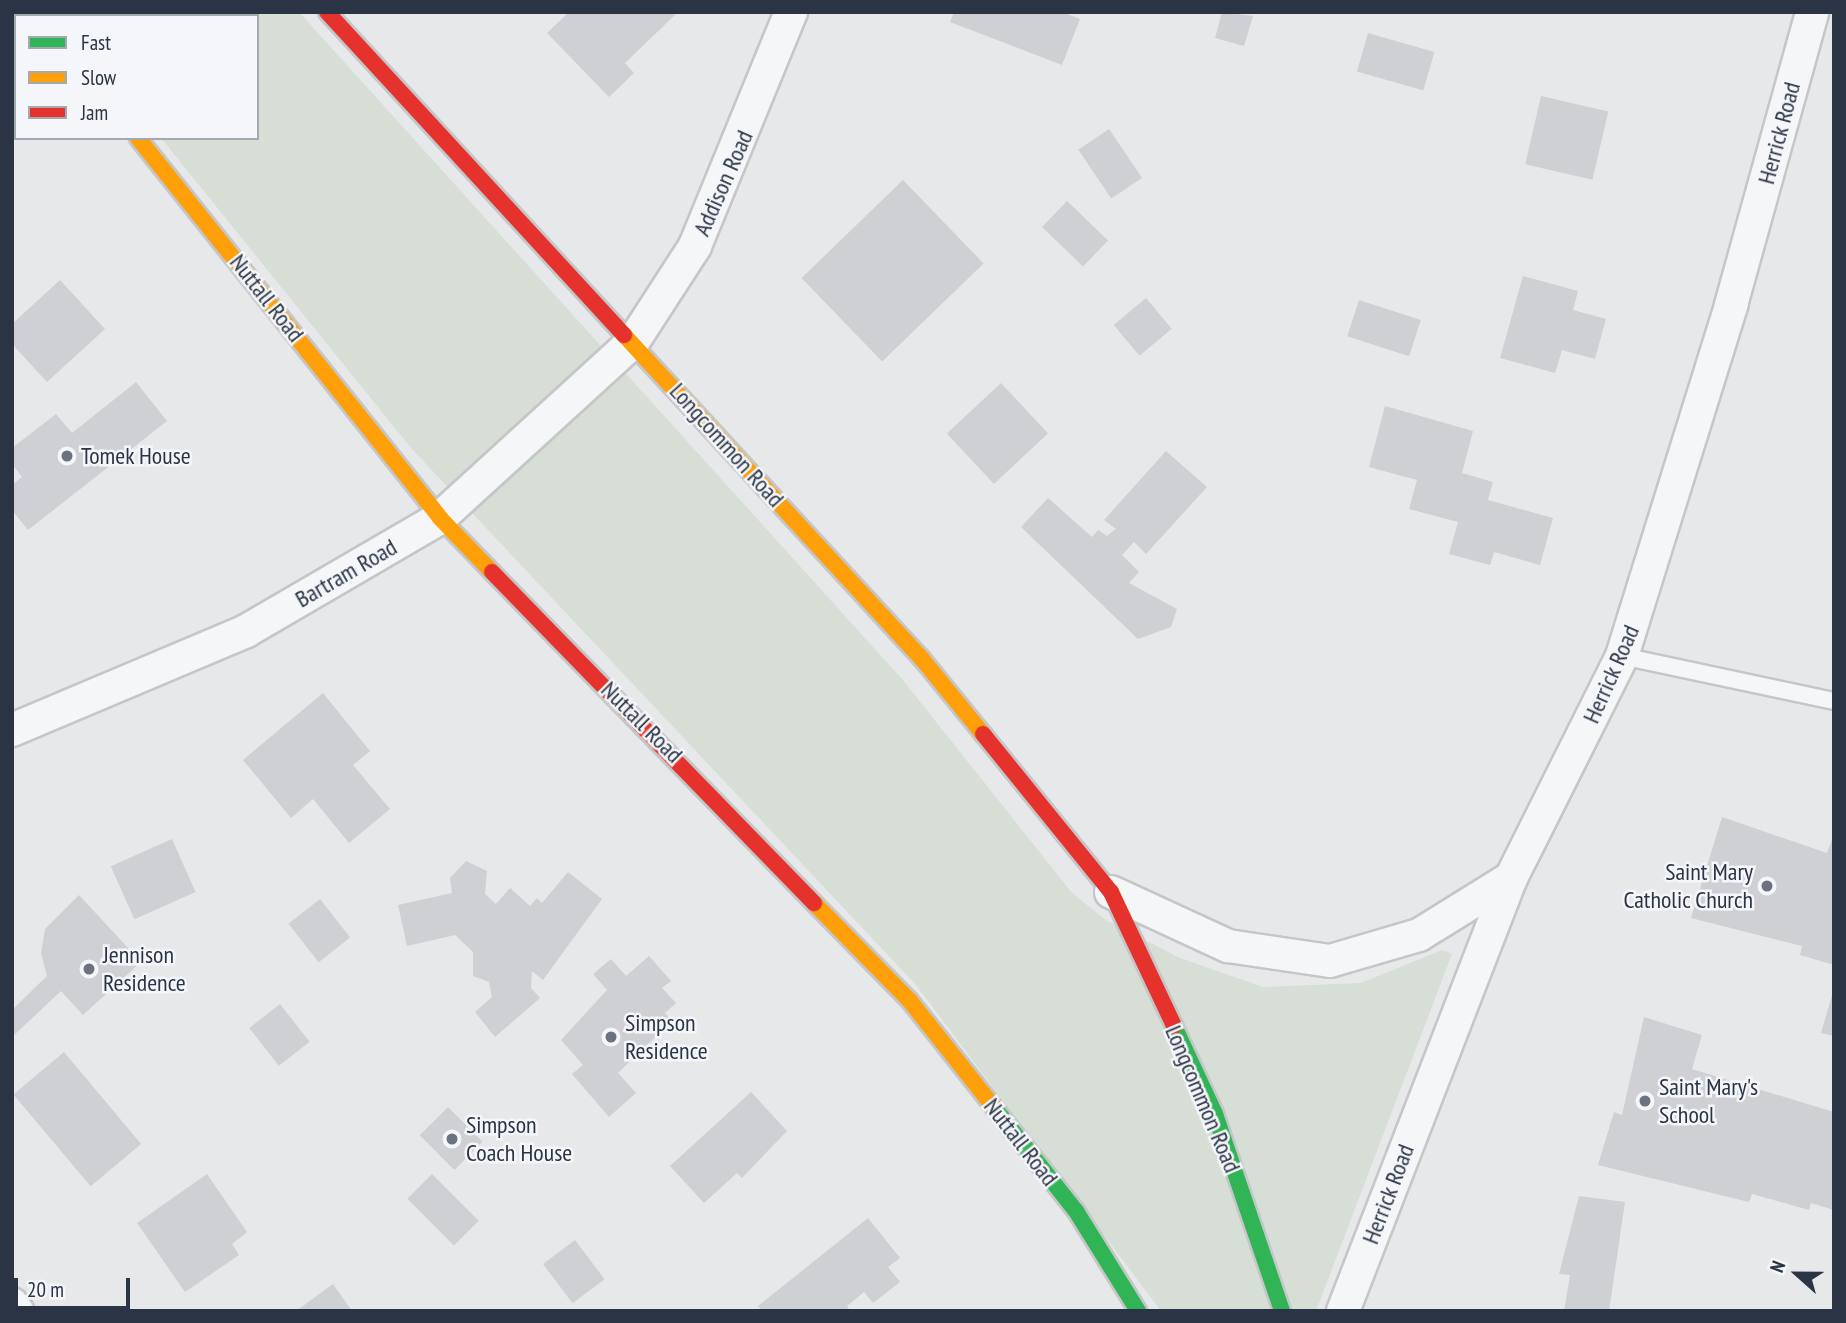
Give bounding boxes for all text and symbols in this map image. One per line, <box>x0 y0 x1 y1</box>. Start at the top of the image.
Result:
legend <box>14 14 259 140</box>
text: Fast <box>81 29 111 56</box>
text: Slow <box>81 64 116 91</box>
street label: Herrick Road <box>1751 79 1807 187</box>
text: Jam <box>81 99 108 126</box>
street label: Addison Road <box>687 126 759 240</box>
street label: Nuttall Road <box>224 248 310 348</box>
street label: Longcommon Road <box>664 377 790 513</box>
place label: Tomek House <box>81 442 191 470</box>
marker: Tomek House <box>59 448 75 464</box>
street label: Bartram Road <box>290 532 402 614</box>
street label: Herrick Road <box>1576 620 1646 728</box>
street label: Nuttall Road <box>595 675 689 769</box>
place label: Saint Mary Catholic Church <box>1623 858 1753 914</box>
marker: Saint Mary Catholic Church <box>1759 878 1775 894</box>
place label: Jennison Residence <box>103 941 186 997</box>
marker: Jennison Residence <box>81 961 97 977</box>
place label: Simpson Residence <box>625 1009 708 1065</box>
street label: Longcommon Road <box>1159 1021 1247 1177</box>
marker: Simpson Residence <box>603 1029 619 1045</box>
place label: Saint Mary's School <box>1659 1073 1758 1129</box>
street label: Nuttall Road <box>978 1092 1064 1192</box>
marker: Saint Mary's School <box>1637 1093 1653 1109</box>
place label: Simpson Coach House <box>466 1111 572 1167</box>
marker: Simpson Coach House <box>444 1131 460 1147</box>
street label: Herrick Road <box>1356 1140 1420 1248</box>
north arrow <box>1762 1239 1832 1309</box>
text: N <box>1764 1257 1790 1276</box>
scale bar <box>18 1264 133 1308</box>
text: 20 m <box>27 1276 64 1303</box>

